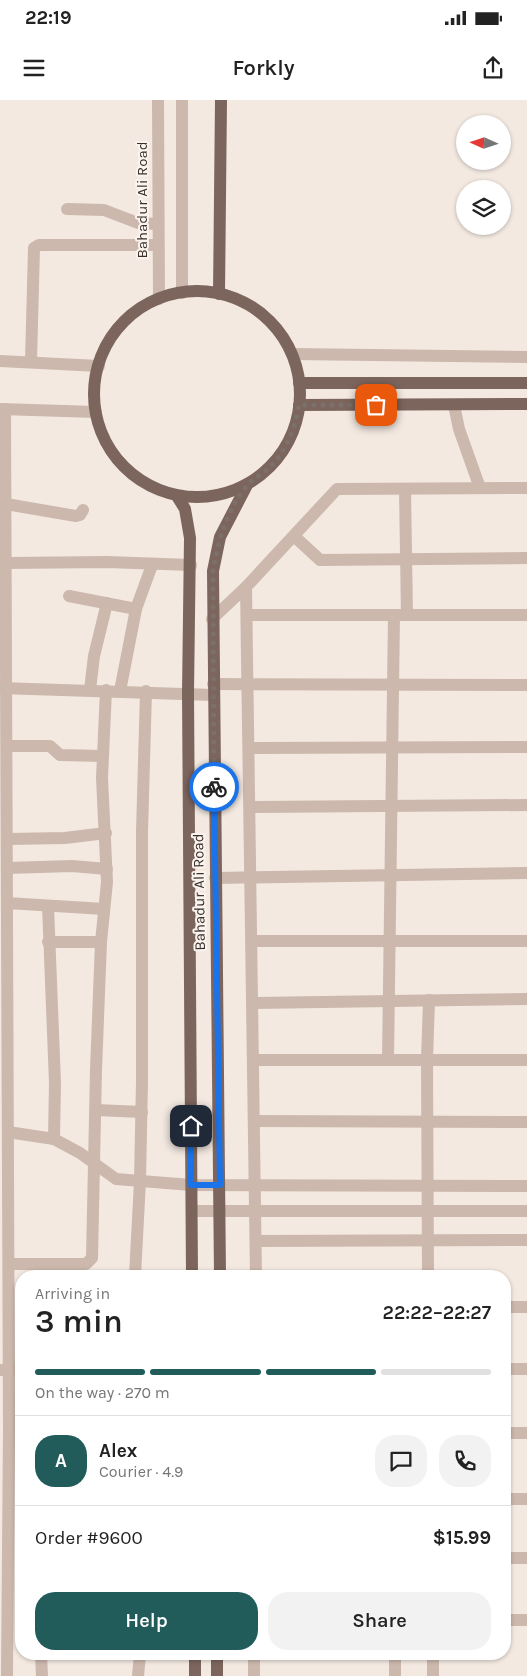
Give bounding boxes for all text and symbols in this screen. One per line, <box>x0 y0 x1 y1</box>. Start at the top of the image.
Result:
text: 22:19 <box>25 7 71 29</box>
icon: menu <box>20 54 48 82</box>
icon: share <box>479 54 507 82</box>
text: Forkly <box>232 55 295 81</box>
north arrow <box>456 115 511 170</box>
map controls <box>456 115 511 235</box>
street label: Bahadur Ali Road <box>133 141 151 259</box>
button: layers <box>456 180 511 235</box>
pin <box>355 384 397 426</box>
icon: bag <box>362 391 390 419</box>
courier <box>189 762 239 812</box>
icon: bike <box>200 773 228 801</box>
street label: Bahadur Ali Road <box>189 833 209 951</box>
pin <box>170 1105 212 1147</box>
icon: home <box>177 1112 205 1140</box>
text: Arriving in <box>35 1284 110 1303</box>
text: 22:22–22:27 <box>383 1302 491 1324</box>
text: 3 min <box>35 1303 123 1340</box>
text: On the way · 270 m <box>35 1383 170 1402</box>
button: chat <box>375 1435 427 1487</box>
button: phone <box>439 1435 491 1487</box>
text: Alex <box>99 1440 137 1462</box>
text: A <box>55 1450 67 1472</box>
text: Courier · 4.9 <box>99 1462 183 1481</box>
text: Order #9600 <box>35 1527 143 1549</box>
text: $15.99 <box>433 1527 491 1549</box>
button: Help <box>35 1592 258 1650</box>
button: Share <box>268 1592 491 1650</box>

